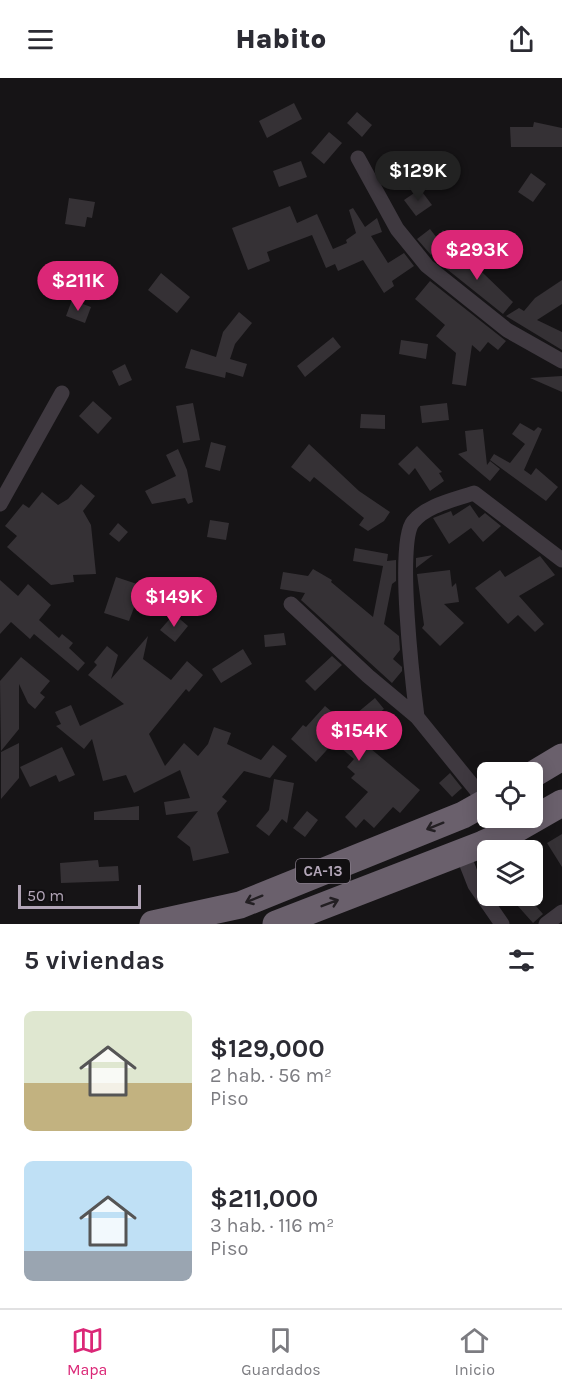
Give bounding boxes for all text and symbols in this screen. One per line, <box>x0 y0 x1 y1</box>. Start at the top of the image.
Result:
icon: menu <box>24 23 57 56</box>
text: Habito <box>236 23 326 55</box>
icon: share <box>505 23 538 56</box>
pin: $129K <box>376 151 460 202</box>
text: $129K <box>389 159 447 182</box>
pin: $293K <box>435 230 519 281</box>
text: $293K <box>445 238 509 261</box>
pin: $211K <box>36 261 120 312</box>
text: $211K <box>51 269 105 292</box>
pin: $149K <box>132 577 216 628</box>
text: $149K <box>145 585 203 608</box>
pin: $154K <box>317 711 401 762</box>
text: $154K <box>330 719 388 742</box>
map controls <box>477 762 543 906</box>
button: locate <box>477 762 543 828</box>
one-way arrow <box>426 821 444 832</box>
button: layers <box>477 840 543 906</box>
road number: CA-13 <box>296 859 350 883</box>
scale bar <box>18 882 141 910</box>
text: 50 m <box>27 886 64 905</box>
one-way arrow <box>245 894 264 905</box>
one-way arrow <box>320 897 339 908</box>
icon: filters <box>505 944 538 977</box>
text: 5 viviendas <box>24 945 165 976</box>
text: $129,000 <box>210 1033 325 1064</box>
icon: home <box>72 1035 144 1107</box>
text: 2 hab. · 56 m² <box>210 1064 332 1087</box>
text: Piso <box>210 1087 248 1110</box>
text: $211,000 <box>210 1183 318 1214</box>
icon: home <box>72 1185 144 1257</box>
text: 3 hab. · 116 m² <box>210 1214 334 1237</box>
text: Piso <box>210 1237 248 1260</box>
tab: Mapa <box>67 1324 107 1379</box>
tab: Guardados <box>241 1324 321 1379</box>
tab: Inicio <box>454 1324 495 1379</box>

